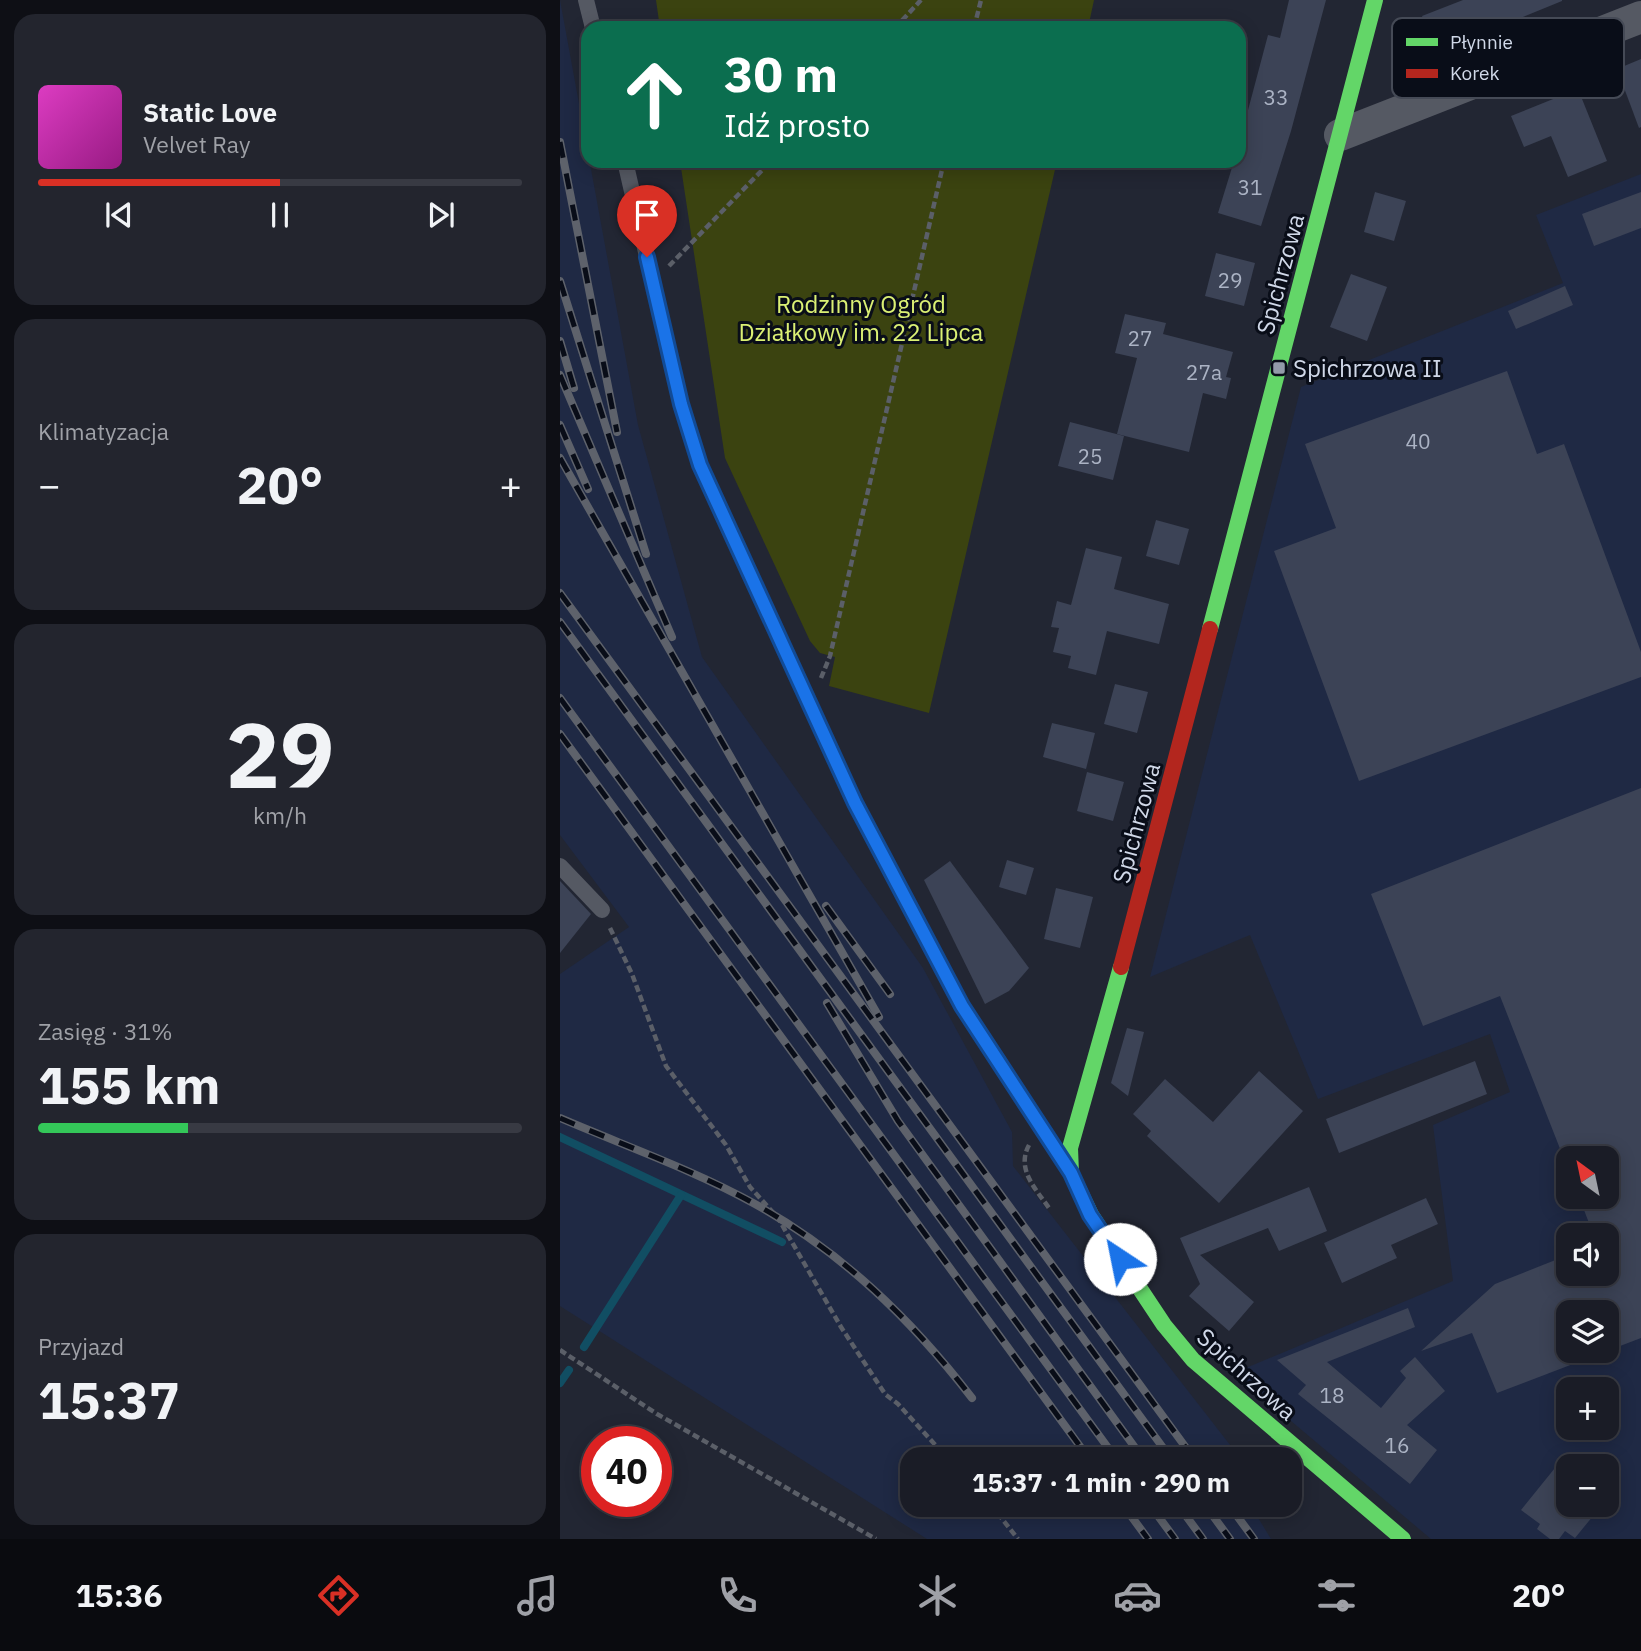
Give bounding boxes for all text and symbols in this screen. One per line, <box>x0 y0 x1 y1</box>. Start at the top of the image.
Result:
legend <box>1392 18 1624 98</box>
text: Płynnie <box>1450 30 1513 54</box>
text: 30 m <box>724 42 838 105</box>
icon: ahead <box>609 49 700 140</box>
text: Korek <box>1450 61 1500 85</box>
house number: 33 <box>1263 83 1289 111</box>
text: Static Love <box>143 95 277 129</box>
text: Idź prosto <box>724 104 870 146</box>
text: Velvet Ray <box>143 129 250 159</box>
house number: 31 <box>1237 173 1263 201</box>
pin <box>617 185 677 257</box>
icon: previous <box>100 196 138 234</box>
icon: pause <box>261 196 299 234</box>
icon: next <box>422 196 460 234</box>
icon: arrive <box>628 196 666 234</box>
street label: Spichrzowa <box>1249 210 1312 338</box>
house number: 29 <box>1217 266 1243 294</box>
park label: Rodzinny Ogród Działkowy im. 22 Lipca <box>739 288 984 348</box>
house number: 27 <box>1127 324 1153 352</box>
place label: Spichrzowa II <box>1293 352 1442 384</box>
house number: 27a <box>1186 358 1222 386</box>
marker: Spichrzowa II <box>1271 360 1287 376</box>
text: Klimatyzacja <box>38 416 169 446</box>
house number: 40 <box>1405 427 1431 455</box>
house number: 25 <box>1077 442 1103 470</box>
text: 20° <box>237 451 323 518</box>
text: − <box>38 460 61 509</box>
text: + <box>499 460 522 509</box>
text: 29 <box>225 695 335 813</box>
street label: Spichrzowa <box>1105 759 1168 887</box>
text: km/h <box>253 800 307 830</box>
text: Zasięg · 31% <box>38 1016 173 1046</box>
text: 155 km <box>38 1051 220 1118</box>
north arrow <box>1556 1146 1619 1209</box>
map controls <box>1556 1146 1619 1517</box>
position arrow <box>1083 1222 1157 1296</box>
button: sound <box>1556 1223 1619 1286</box>
button: layers <box>1556 1300 1619 1363</box>
street label: Spichrzowa <box>1190 1321 1304 1427</box>
text: Przyjazd <box>38 1331 124 1361</box>
text: 15:37 <box>38 1366 180 1433</box>
button: + <box>1556 1377 1619 1440</box>
house number: 18 <box>1319 1381 1345 1409</box>
speed limit sign: 40 <box>581 1426 672 1517</box>
house number: 16 <box>1384 1431 1410 1459</box>
button: − <box>1556 1454 1619 1517</box>
text: 15:37 · 1 min · 290 m <box>972 1465 1230 1499</box>
icon: directions <box>314 1571 363 1620</box>
icon: music <box>513 1571 562 1620</box>
icon: phone <box>713 1571 762 1620</box>
icon: climate <box>913 1571 962 1620</box>
icon: car <box>1113 1571 1162 1620</box>
icon: filters <box>1312 1571 1361 1620</box>
text: 15:36 <box>75 1574 163 1616</box>
text: 20° <box>1512 1574 1566 1616</box>

